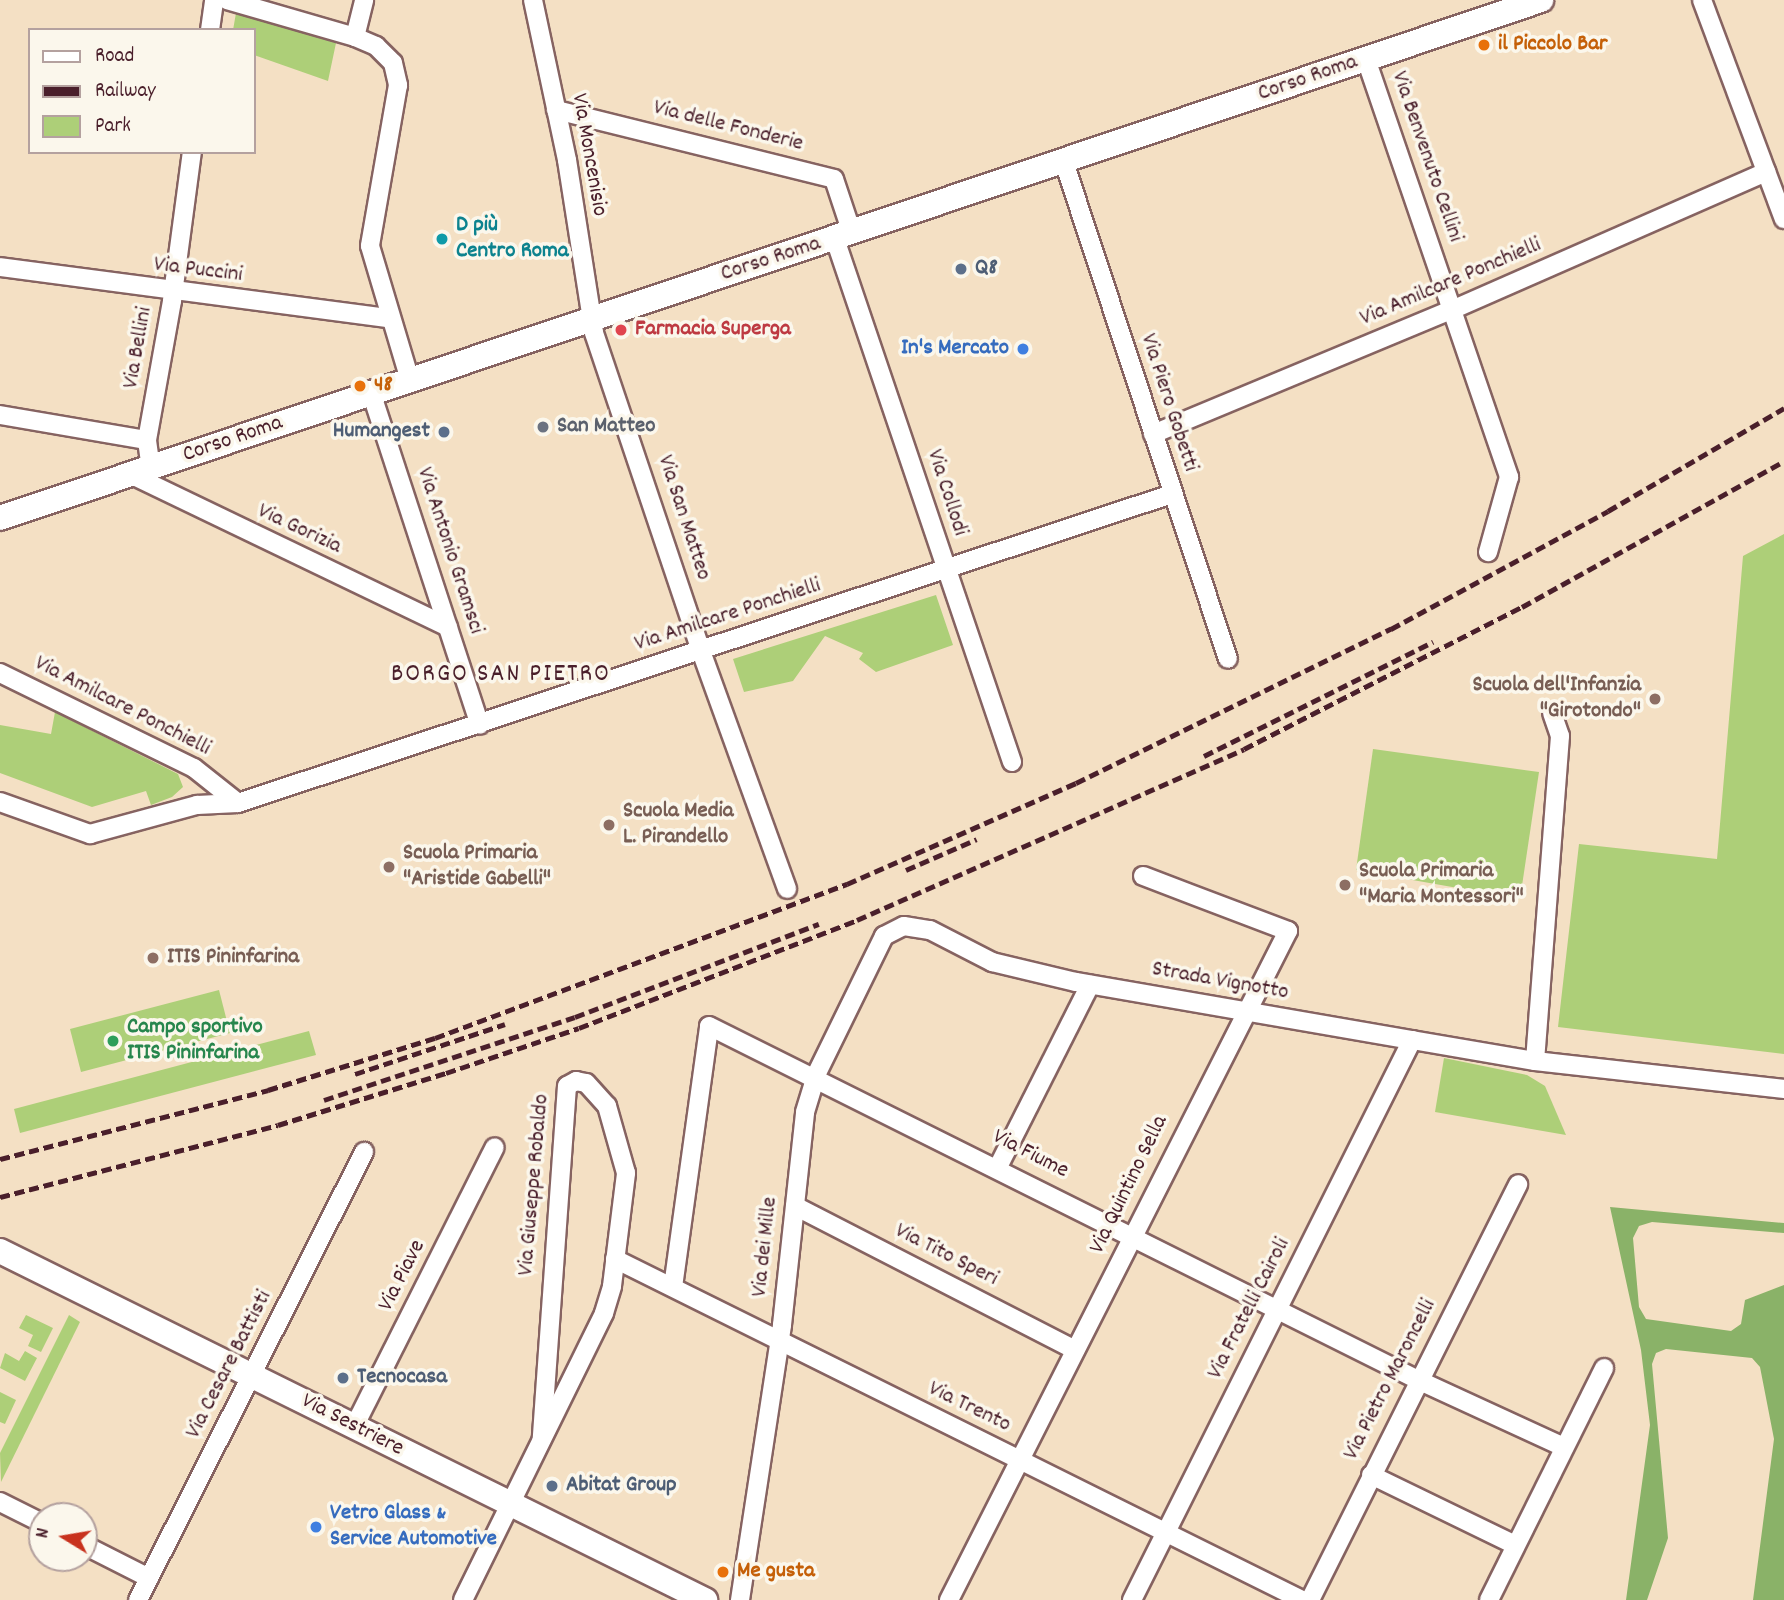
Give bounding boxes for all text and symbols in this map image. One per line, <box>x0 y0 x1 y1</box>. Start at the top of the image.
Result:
legend <box>28 28 256 154</box>
place label: il Piccolo Bar <box>1498 31 1608 59</box>
marker: il Piccolo Bar <box>1476 37 1492 53</box>
text: Road <box>95 42 134 72</box>
street label: Corso Roma <box>1255 49 1361 109</box>
street label: Via Benvenuto Cellini <box>1384 68 1468 246</box>
text: Railway <box>95 77 156 107</box>
street label: Via Moncenisio <box>564 92 612 218</box>
street label: Via delle Fonderie <box>650 95 806 159</box>
text: Park <box>95 112 131 142</box>
place label: D più Centro Roma <box>456 212 569 266</box>
marker: D più Centro Roma <box>434 231 450 247</box>
street label: Corso Roma <box>718 231 824 289</box>
street label: Via Amilcare Ponchielli <box>1356 232 1546 334</box>
street label: Via Puccini <box>152 252 244 290</box>
place label: Q8 <box>975 255 998 283</box>
marker: Q8 <box>953 261 969 277</box>
street label: Via Bellini <box>118 305 160 391</box>
place label: Farmacia Superga <box>635 316 791 344</box>
marker: Farmacia Superga <box>613 322 629 338</box>
street label: Via Piero Gobetti <box>1133 331 1203 475</box>
place label: In's Mercato <box>901 335 1009 363</box>
marker: In's Mercato <box>1015 341 1031 357</box>
place label: 48 <box>374 372 393 400</box>
marker: 48 <box>352 378 368 394</box>
street label: Corso Roma <box>180 410 286 470</box>
place label: San Matteo <box>557 413 655 441</box>
place label: Humangest <box>333 418 430 446</box>
marker: San Matteo <box>535 419 551 435</box>
marker: Humangest <box>436 424 452 440</box>
street label: Via Collodi <box>919 446 973 540</box>
street label: Via San Matteo <box>650 452 716 584</box>
street label: Via Antonio Gramsci <box>409 464 489 638</box>
street label: Via Gorizia <box>253 499 345 561</box>
street label: Via Amilcare Ponchielli <box>632 573 824 659</box>
street label: Via Amilcare Ponchielli <box>29 651 215 763</box>
district label: BORGO SAN PIETRO <box>393 659 609 691</box>
place label: Scuola dell'Infanzia "Girotondo" <box>1473 672 1641 726</box>
marker: Scuola dell'Infanzia "Girotondo" <box>1647 691 1663 707</box>
place label: Scuola Media L. Pirandello <box>623 798 733 852</box>
marker: Scuola Media L. Pirandello <box>601 817 617 833</box>
place label: Scuola Primaria "Aristide Gabelli" <box>403 840 551 894</box>
place label: Scuola Primaria "Maria Montessori" <box>1359 858 1524 912</box>
marker: Scuola Primaria "Aristide Gabelli" <box>381 859 397 875</box>
marker: Scuola Primaria "Maria Montessori" <box>1337 877 1353 893</box>
place label: ITIS Pininfarina <box>167 944 299 972</box>
marker: ITIS Pininfarina <box>145 950 161 966</box>
street label: Strada Vignotto <box>1150 956 1290 1008</box>
place label: Campo sportivo ITIS Pininfarina <box>127 1014 263 1068</box>
marker: Campo sportivo ITIS Pininfarina <box>105 1033 121 1049</box>
street label: Via Giuseppe Robaldo <box>513 1093 557 1277</box>
street label: Via Quintino Sella <box>1085 1111 1175 1259</box>
street label: Via Fiume <box>987 1124 1073 1186</box>
street label: Via dei Mille <box>747 1196 785 1298</box>
street label: Via Tito Speri <box>890 1218 1002 1294</box>
street label: Via Fratelli Cairoli <box>1203 1234 1297 1384</box>
street label: Via Piave <box>373 1236 433 1316</box>
street label: Via Cesare Battisti <box>181 1286 279 1444</box>
street label: Via Pietro Maroncelli <box>1339 1295 1443 1465</box>
place label: Tecnocasa <box>357 1364 447 1392</box>
marker: Tecnocasa <box>335 1370 351 1386</box>
street label: Via Trento <box>923 1376 1015 1440</box>
street label: Via Sestriere <box>296 1388 408 1464</box>
place label: Abitat Group <box>566 1472 677 1500</box>
marker: Abitat Group <box>544 1478 560 1494</box>
place label: Vetro Glass & Service Automotive <box>330 1500 497 1554</box>
north arrow <box>28 1502 98 1572</box>
marker: Vetro Glass & Service Automotive <box>308 1519 324 1535</box>
text: N <box>30 1526 58 1540</box>
place label: Me gusta <box>737 1558 815 1586</box>
marker: Me gusta <box>715 1564 731 1580</box>

